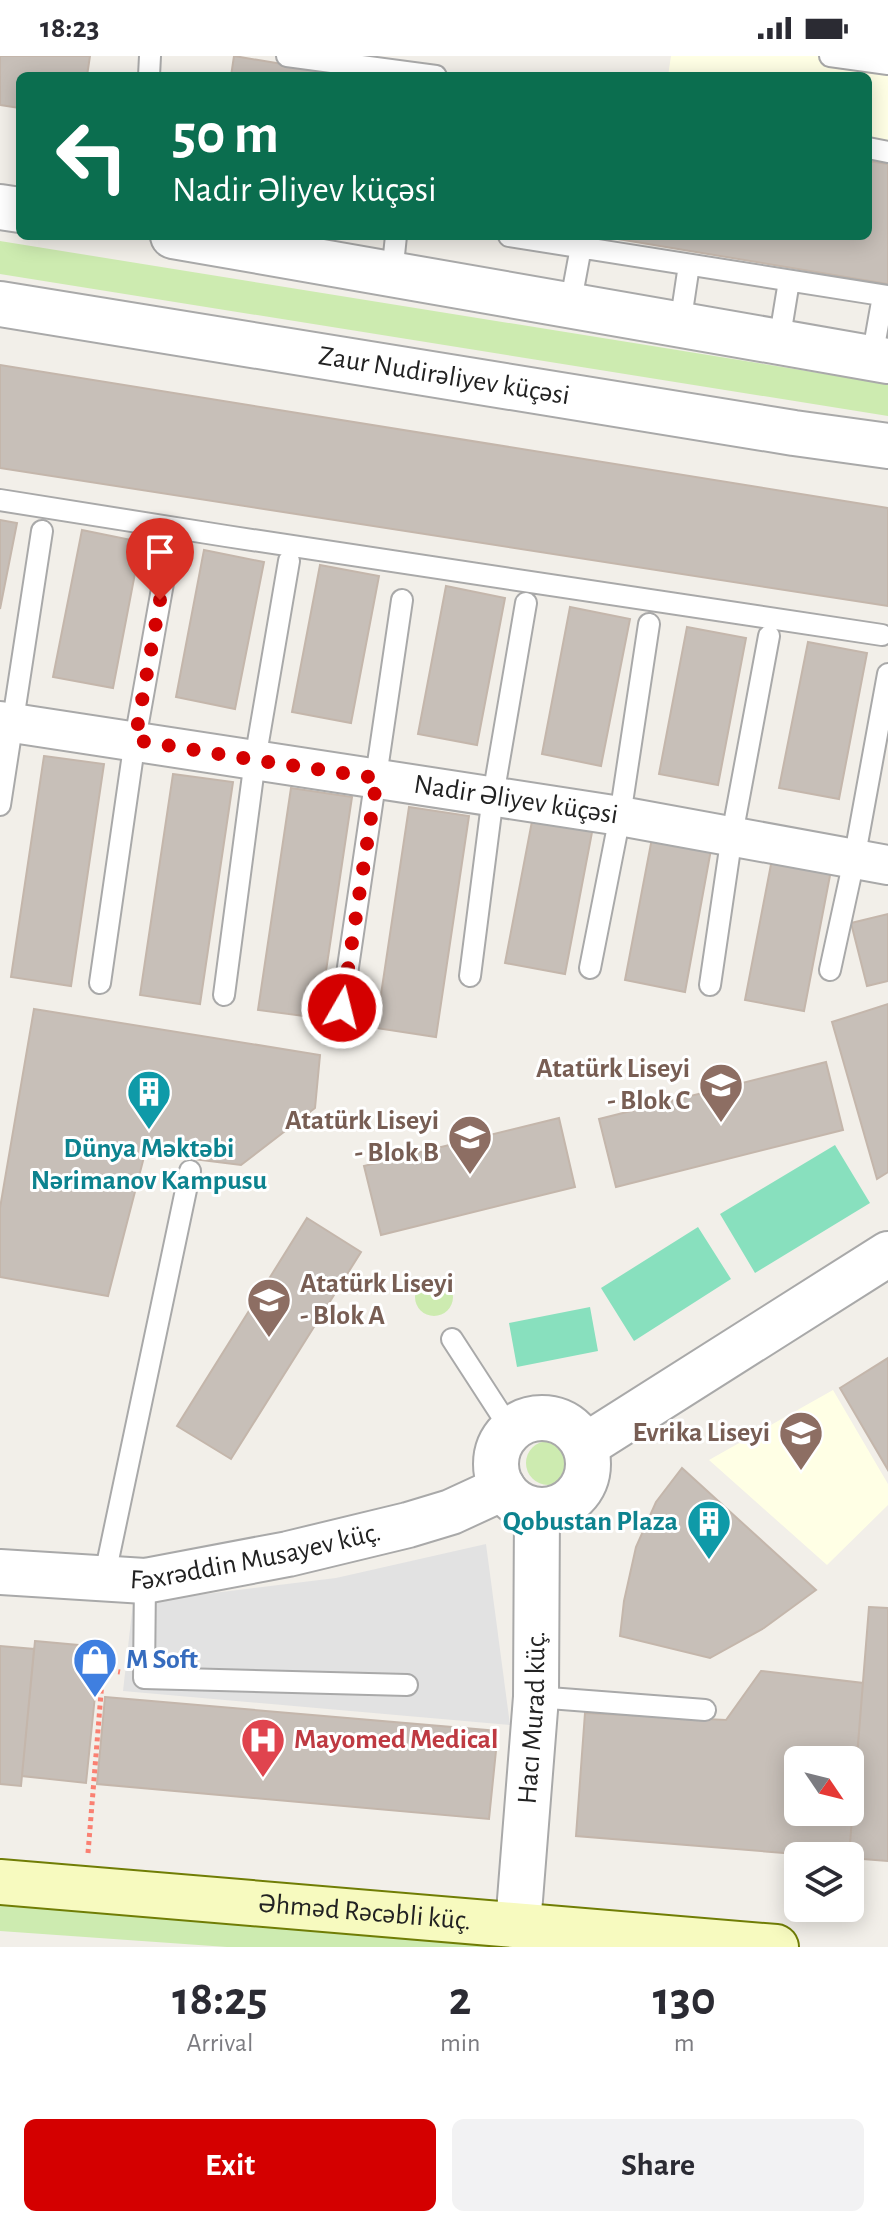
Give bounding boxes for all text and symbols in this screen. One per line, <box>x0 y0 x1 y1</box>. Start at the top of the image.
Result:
text: 18:23 <box>40 13 100 43</box>
icon: left <box>40 104 144 208</box>
text: 50 m <box>172 107 279 163</box>
text: Nadir Əliyev küçəsi <box>172 172 437 208</box>
street label: Zaur Nudirəliyev küçəsi <box>317 342 572 410</box>
pin <box>126 518 194 600</box>
icon: arrive <box>138 530 182 574</box>
street label: Nadir Əliyev küçəsi <box>412 771 620 830</box>
position arrow <box>300 966 384 1050</box>
place label: Atatürk Liseyi - Blok C <box>536 1055 691 1115</box>
school or university icon: Atatürk Liseyi - Blok C <box>697 1061 745 1124</box>
building icon: Dünya Məktəbi Nərimanov Kampusu <box>125 1068 173 1131</box>
place label: Atatürk Liseyi - Blok B <box>285 1107 439 1167</box>
school or university icon: Atatürk Liseyi - Blok B <box>446 1113 494 1176</box>
place label: Dünya Məktəbi Nərimanov Kampusu <box>31 1135 268 1195</box>
place label: Atatürk Liseyi - Blok A <box>300 1270 454 1330</box>
school or university icon: Atatürk Liseyi - Blok A <box>245 1276 293 1339</box>
school or university icon: Evrika Liseyi <box>777 1409 825 1472</box>
place label: Evrika Liseyi <box>632 1419 770 1447</box>
building icon: Qobustan Plaza <box>685 1498 733 1561</box>
place label: Qobustan Plaza <box>503 1508 678 1536</box>
street label: Fəxrəddin Musayev küç. <box>129 1518 384 1595</box>
street label: Hacı Murad küç. <box>514 1631 550 1805</box>
shop icon: M Soft <box>71 1636 119 1699</box>
place label: M Soft <box>126 1646 198 1674</box>
hospital icon: Mayomed Medical <box>239 1716 287 1779</box>
place label: Mayomed Medical <box>294 1726 498 1754</box>
north arrow <box>784 1746 864 1826</box>
map controls <box>784 1746 864 1922</box>
button: layers <box>784 1842 864 1922</box>
street label: Əhməd Rəcəbli küç. <box>257 1890 472 1935</box>
text: 18:25 <box>172 1976 268 2024</box>
text: 2 <box>449 1976 471 2024</box>
text: 130 <box>653 1976 716 2024</box>
text: Arrival <box>187 2030 253 2056</box>
text: min <box>440 2030 480 2056</box>
text: m <box>674 2030 695 2056</box>
button: Exit <box>24 2119 436 2211</box>
button: Share <box>452 2119 864 2211</box>

